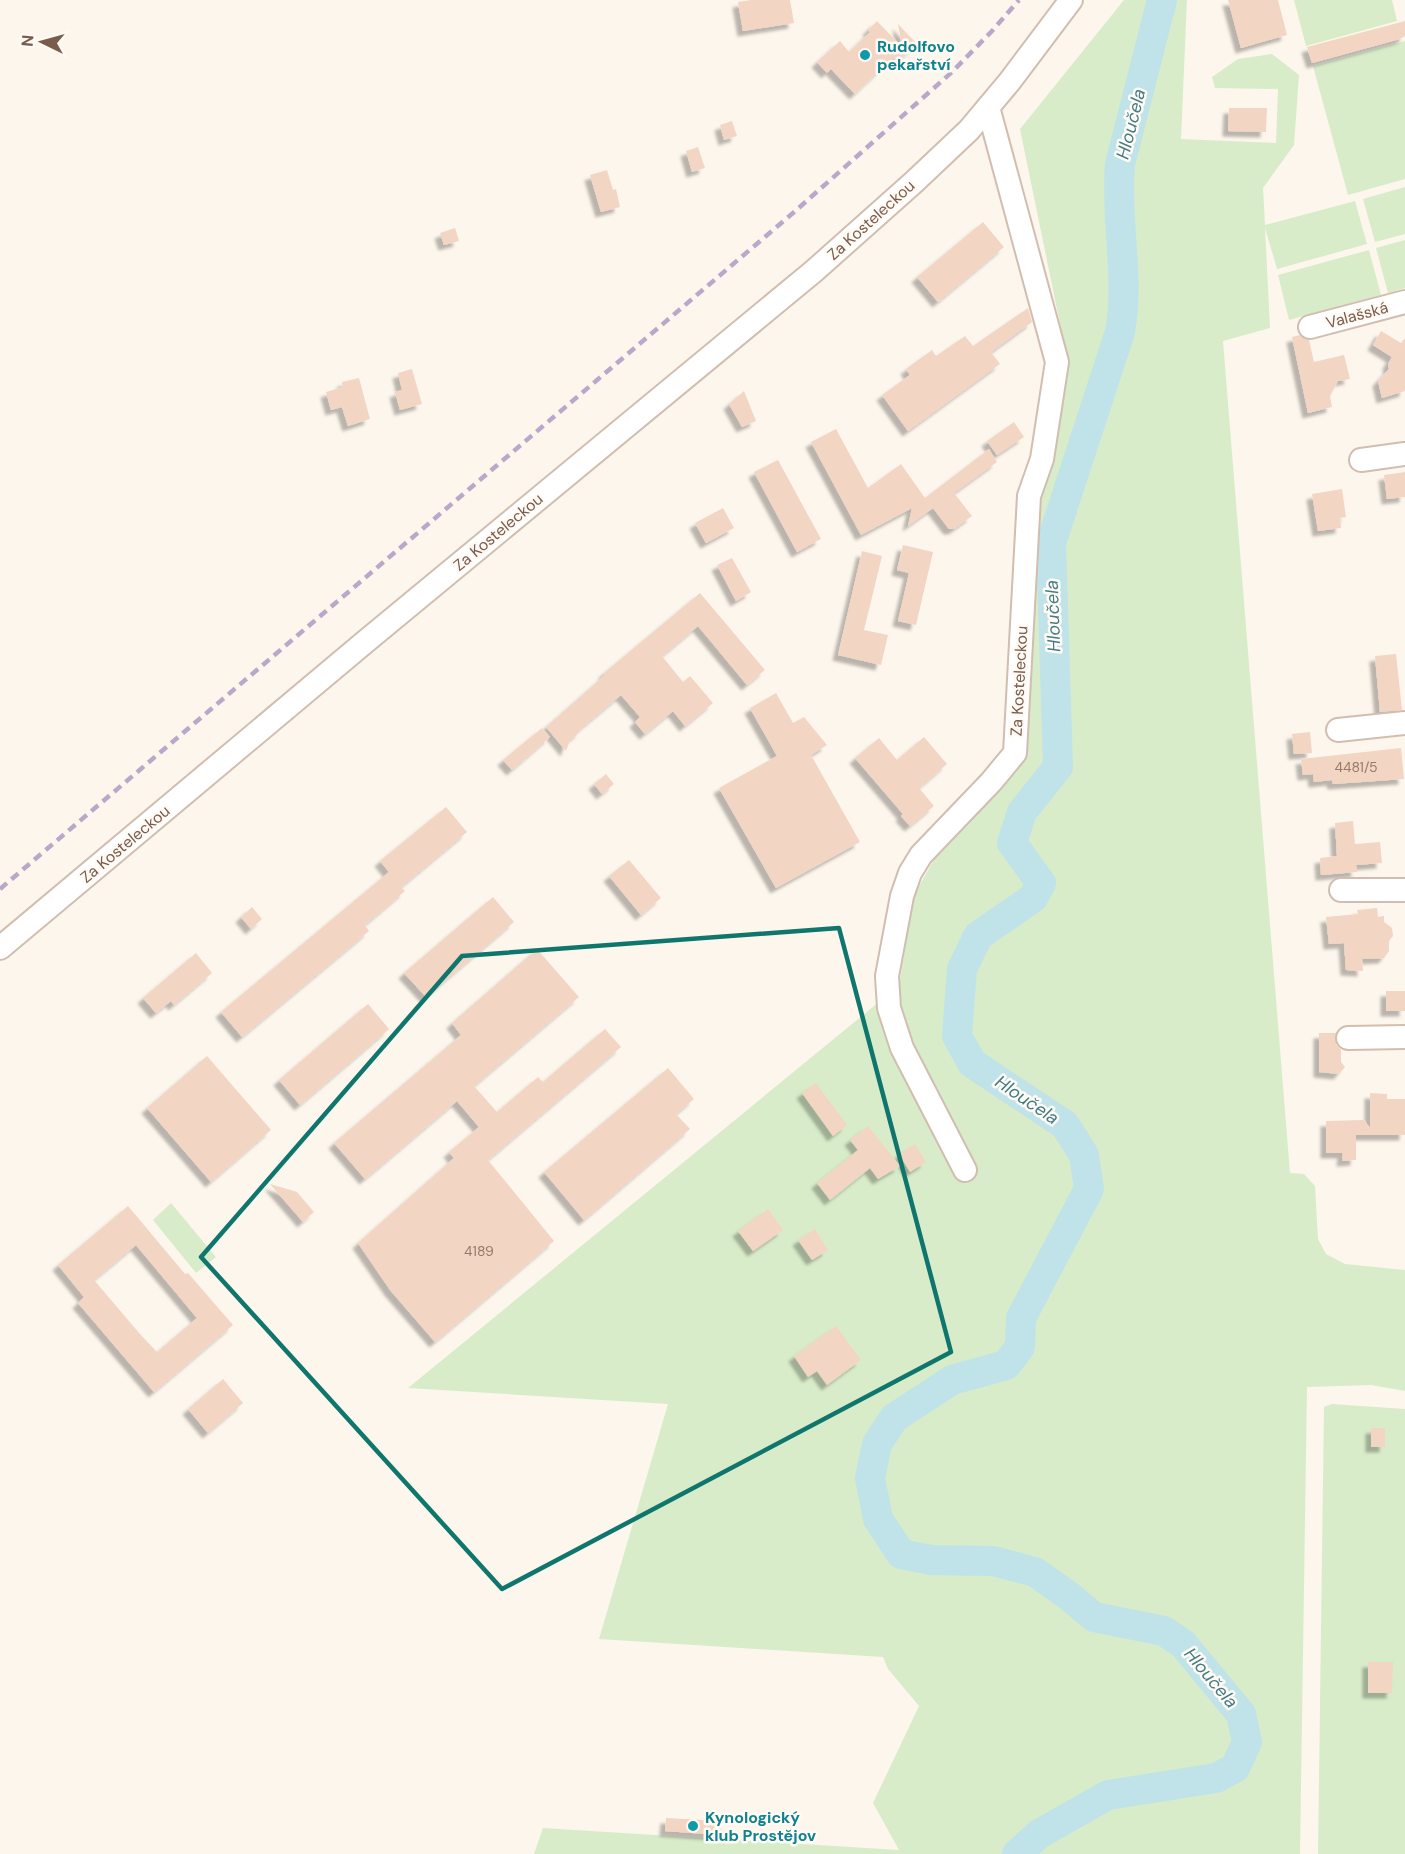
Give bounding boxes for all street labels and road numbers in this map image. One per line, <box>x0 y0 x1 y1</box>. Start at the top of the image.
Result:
street label: Za Kosteleckou <box>823 175 919 265</box>
street label: Valašská <box>1324 297 1390 333</box>
street label: Za Kosteleckou <box>449 488 547 576</box>
street label: Za Kosteleckou <box>1006 625 1032 737</box>
street label: Za Kosteleckou <box>76 800 174 888</box>

